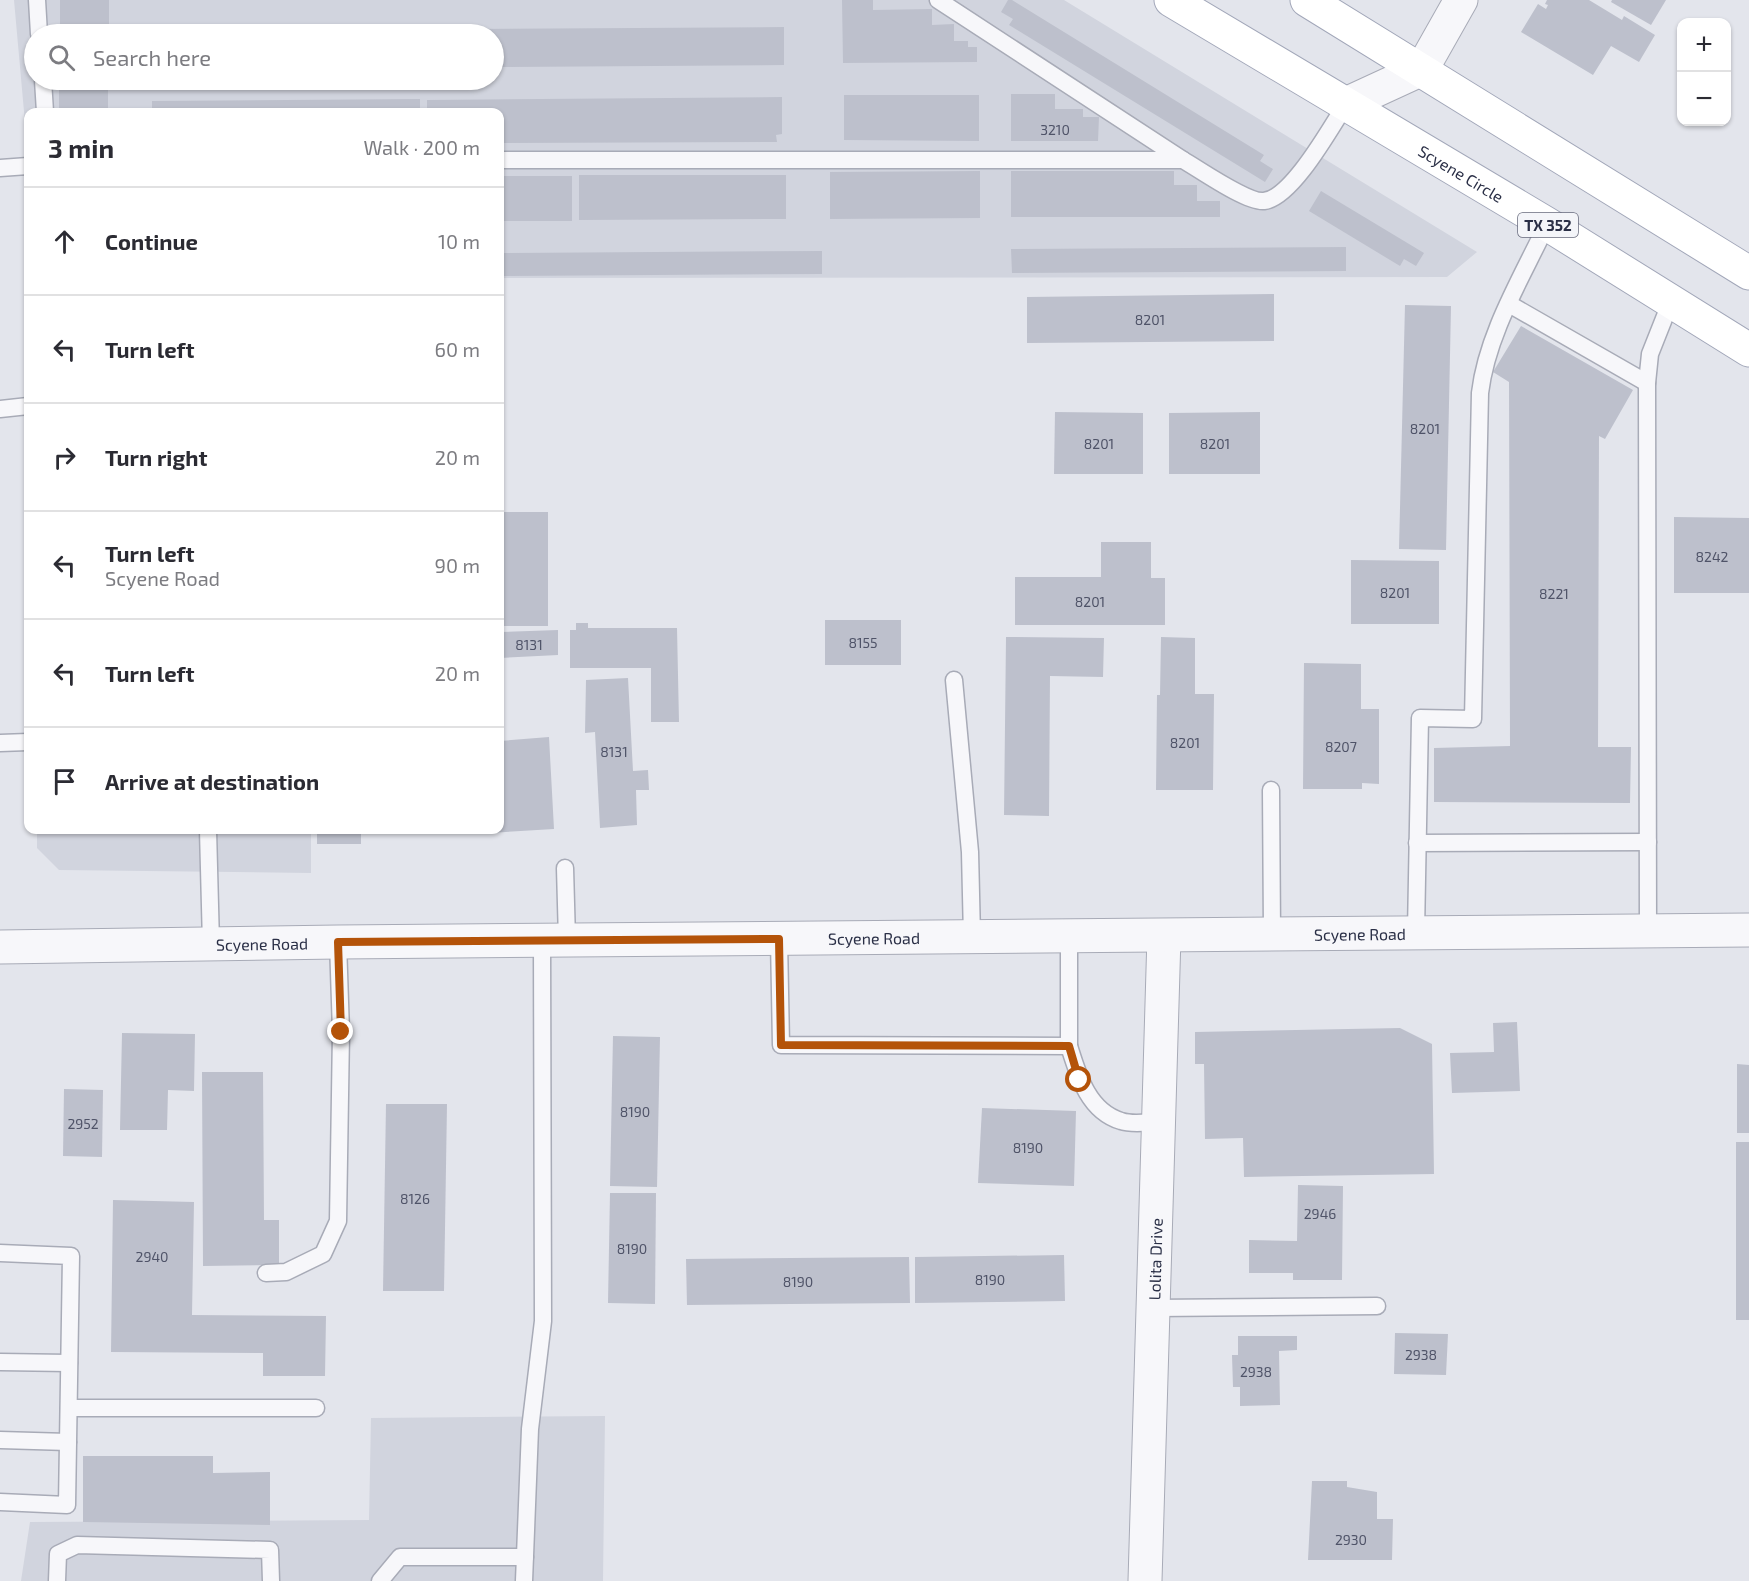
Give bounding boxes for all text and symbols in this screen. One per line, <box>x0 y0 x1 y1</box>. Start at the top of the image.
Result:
map controls <box>1677 18 1731 126</box>
button: + <box>1677 18 1731 72</box>
search box <box>24 24 504 90</box>
icon: search <box>45 41 78 74</box>
text: Search here <box>93 44 211 70</box>
button: − <box>1677 72 1731 126</box>
house number: 3210 <box>1040 121 1070 138</box>
text: 3 min <box>48 132 114 163</box>
text: Walk · 200 m <box>363 135 480 159</box>
street label: Scyene Circle <box>1415 140 1507 206</box>
road number: TX 352 <box>1518 213 1578 237</box>
icon: ahead <box>48 225 81 258</box>
text: Continue <box>105 228 198 254</box>
text: 10 m <box>438 229 480 253</box>
house number: 8201 <box>1135 311 1165 328</box>
icon: left <box>48 333 81 366</box>
text: Turn left <box>105 336 194 362</box>
text: 60 m <box>435 337 480 361</box>
house number: 8201 <box>1410 420 1440 437</box>
house number: 8201 <box>1084 435 1114 452</box>
house number: 8201 <box>1200 435 1230 452</box>
icon: right <box>48 441 81 474</box>
text: Turn right <box>105 444 207 470</box>
text: 20 m <box>435 445 480 469</box>
text: Turn left <box>105 540 194 566</box>
house number: 8242 <box>1696 548 1729 565</box>
icon: left <box>48 549 81 582</box>
text: 90 m <box>435 553 480 577</box>
text: Scyene Road <box>105 566 220 590</box>
house number: 8201 <box>1380 584 1410 601</box>
house number: 8221 <box>1539 585 1569 602</box>
house number: 8201 <box>1075 593 1105 610</box>
house number: 8155 <box>848 634 878 651</box>
house number: 8131 <box>515 636 543 653</box>
icon: left <box>48 657 81 690</box>
text: Turn left <box>105 660 194 686</box>
text: 20 m <box>435 661 480 685</box>
house number: 8201 <box>1170 734 1200 751</box>
house number: 8207 <box>1325 738 1357 755</box>
house number: 8131 <box>600 743 628 760</box>
icon: arrive <box>48 765 81 798</box>
text: Arrive at destination <box>105 768 319 794</box>
street label: Scyene Road <box>1314 923 1406 943</box>
street label: Scyene Road <box>828 928 920 947</box>
street label: Scyene Road <box>216 933 308 953</box>
route end <box>327 1018 353 1044</box>
route start <box>1065 1066 1091 1092</box>
house number: 8190 <box>620 1103 650 1120</box>
house number: 2952 <box>67 1115 99 1132</box>
house number: 8190 <box>1013 1139 1043 1156</box>
house number: 8126 <box>400 1190 430 1207</box>
house number: 2946 <box>1304 1205 1336 1222</box>
street label: Lolita Drive <box>1144 1218 1165 1301</box>
house number: 8190 <box>617 1240 647 1257</box>
house number: 2940 <box>136 1248 168 1265</box>
house number: 8190 <box>975 1271 1005 1288</box>
house number: 8190 <box>783 1273 813 1290</box>
house number: 2938 <box>1405 1346 1437 1363</box>
house number: 2938 <box>1240 1363 1272 1380</box>
house number: 2930 <box>1335 1531 1367 1548</box>

